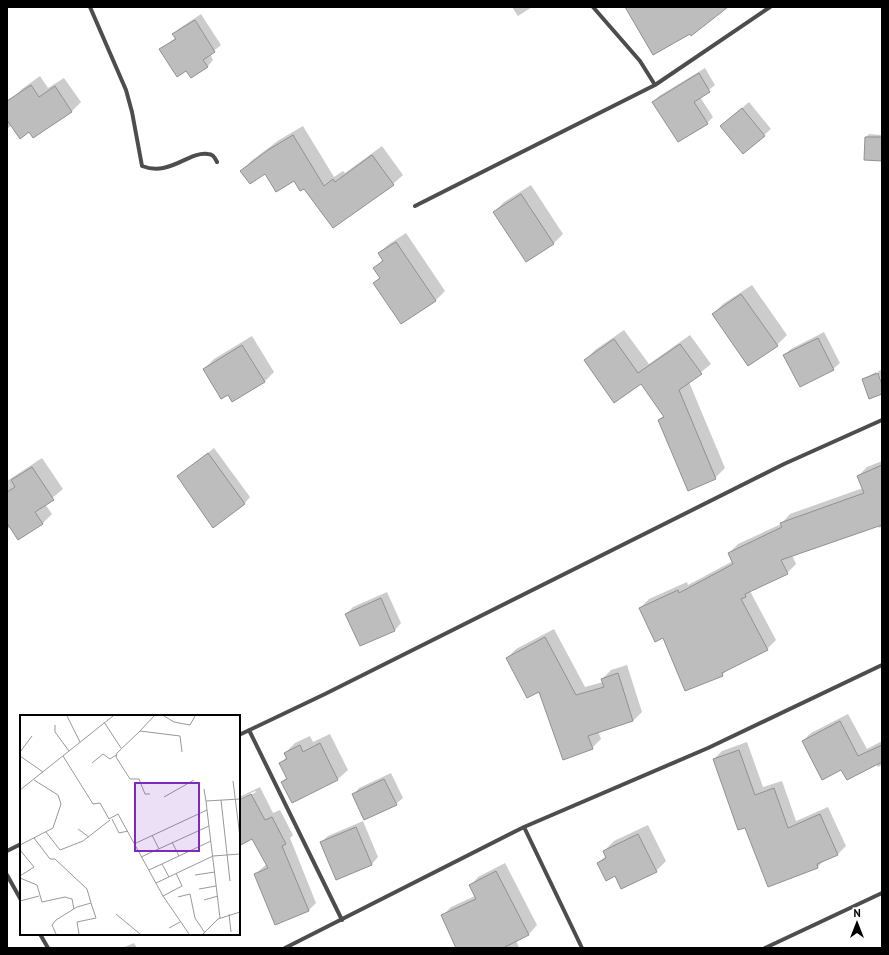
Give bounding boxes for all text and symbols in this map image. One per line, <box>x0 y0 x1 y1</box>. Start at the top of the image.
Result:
inset map <box>20 715 240 935</box>
north arrow <box>837 903 877 943</box>
text: N <box>853 906 861 920</box>

